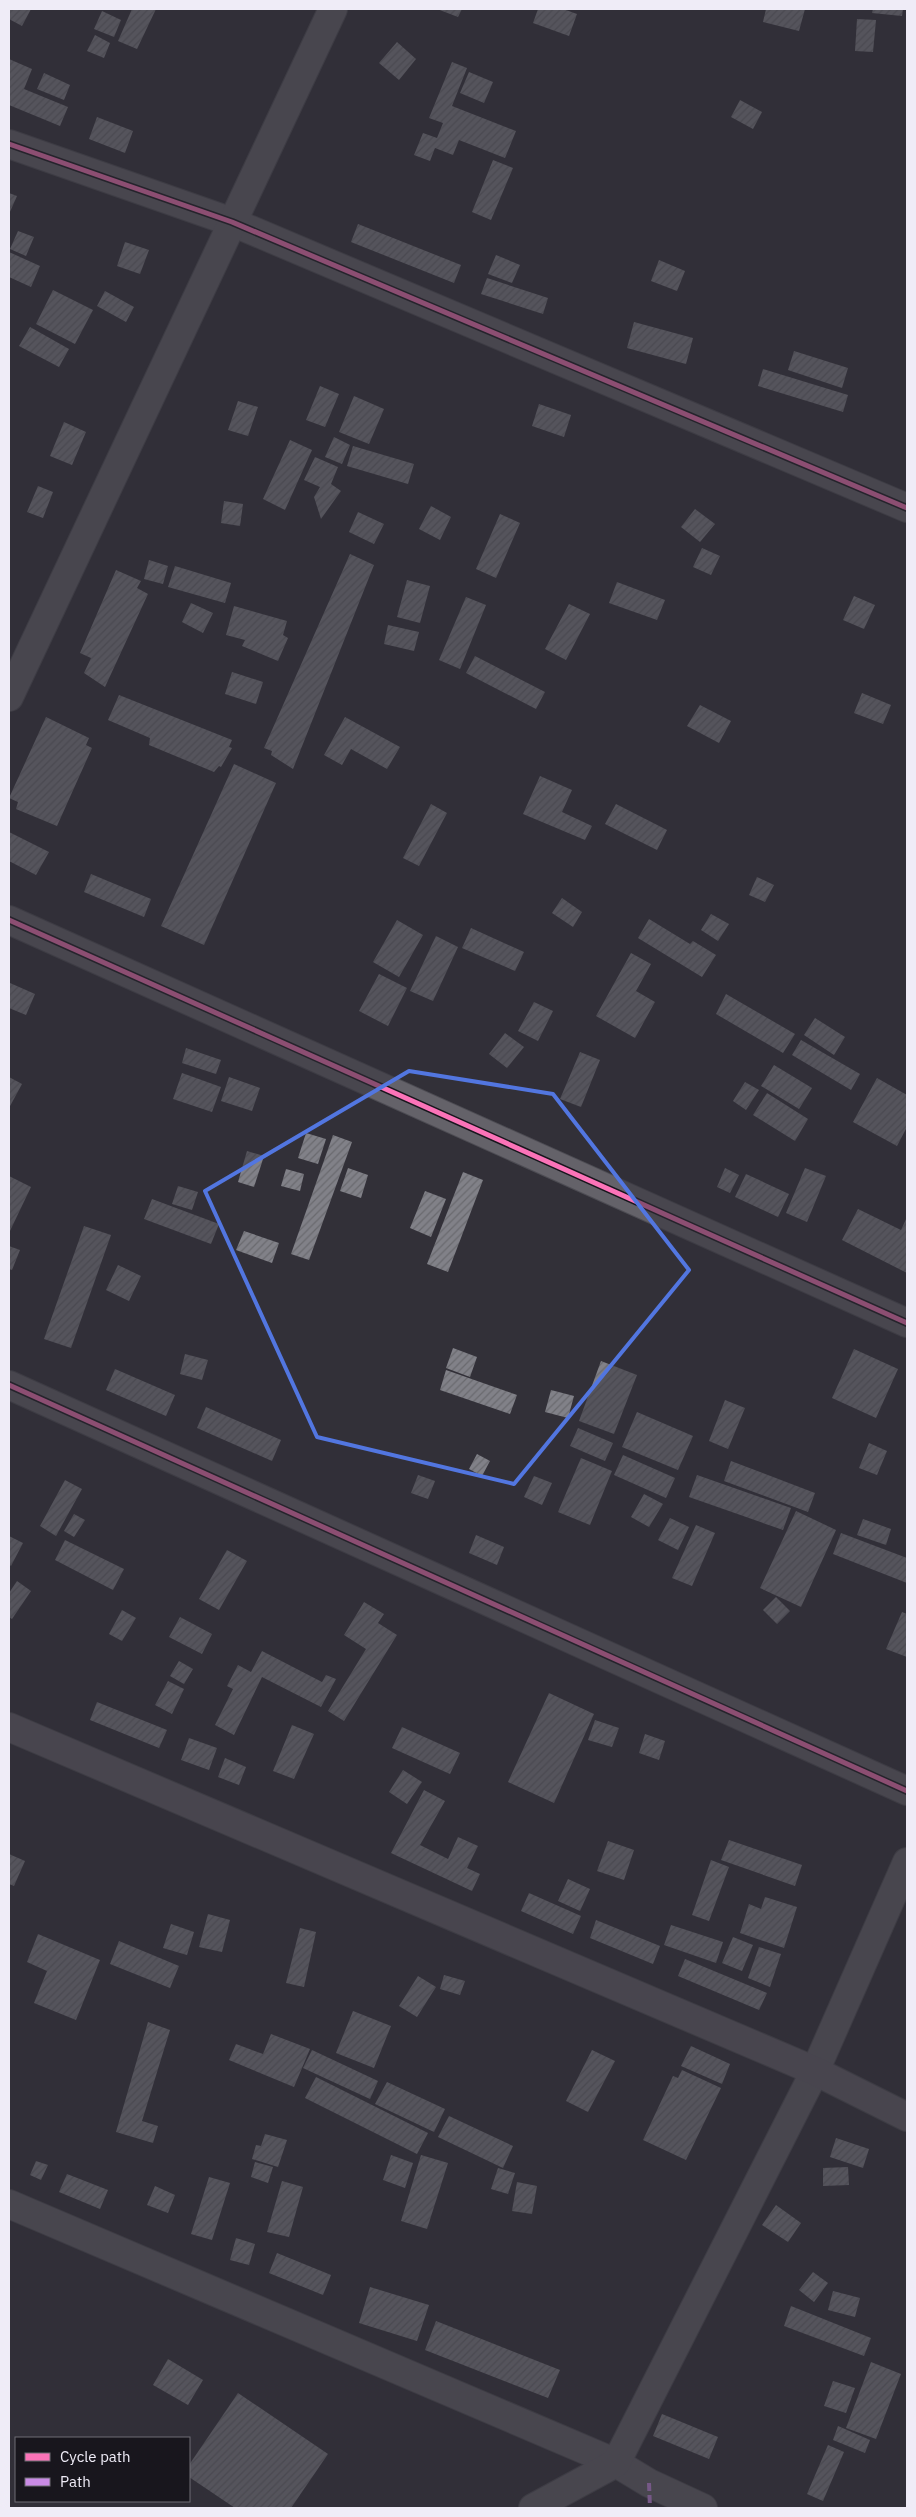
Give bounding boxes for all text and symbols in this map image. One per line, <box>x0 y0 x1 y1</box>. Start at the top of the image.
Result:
legend <box>15 2437 190 2502</box>
text: Cycle path <box>60 2447 131 2466</box>
text: Path <box>60 2472 91 2491</box>

